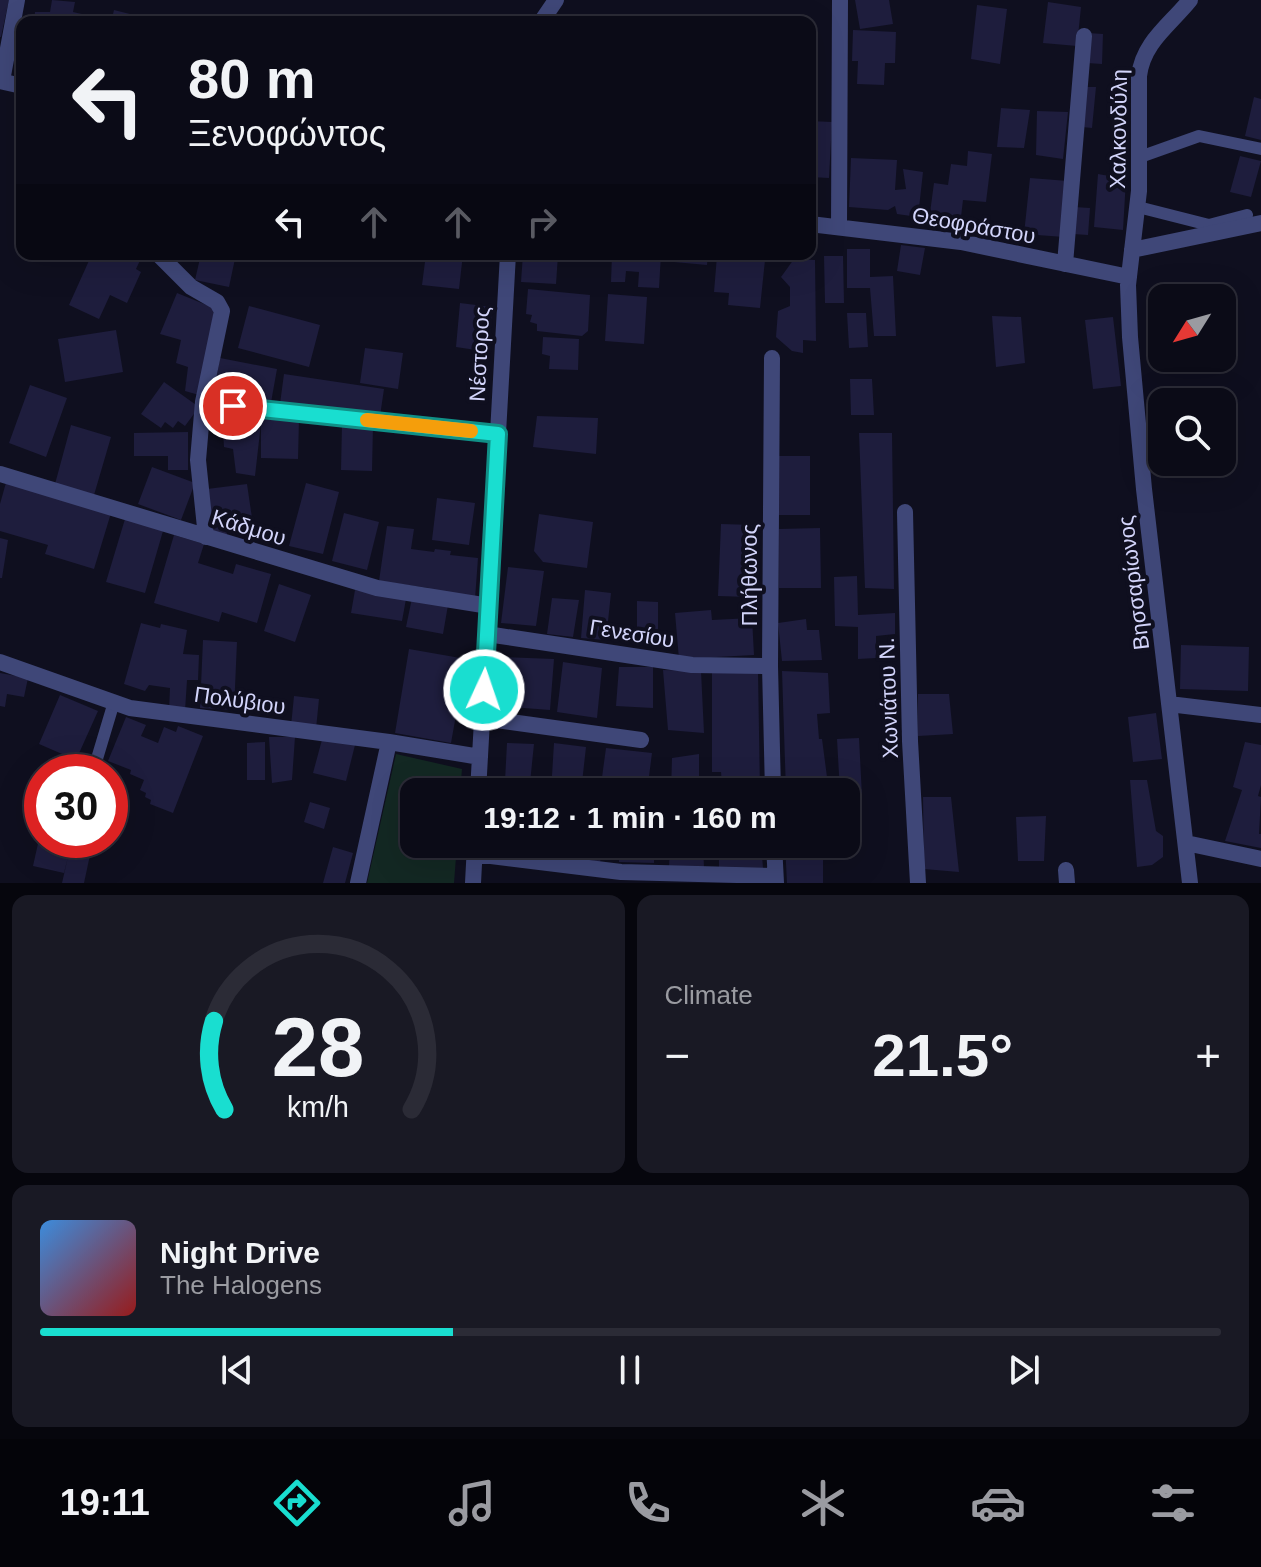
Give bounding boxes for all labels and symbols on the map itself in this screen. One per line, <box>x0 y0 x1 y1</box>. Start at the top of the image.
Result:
street label: Χαλκονδύλη <box>1105 69 1132 189</box>
street label: Θεοφράστου <box>910 202 1038 249</box>
north arrow <box>1148 284 1236 372</box>
street label: Νέστορος <box>465 306 494 402</box>
pin <box>199 372 267 440</box>
street label: Κάδμου <box>209 504 289 551</box>
street label: Βησσαρίωνος <box>1113 514 1154 652</box>
street label: Πλήθωνος <box>737 524 762 626</box>
street label: Γενεσίου <box>588 614 676 653</box>
street label: Χωνιάτου Ν. <box>874 637 903 759</box>
position arrow <box>442 648 526 732</box>
street label: Πολύβιου <box>193 682 287 719</box>
speed limit sign: 30 <box>24 754 128 858</box>

